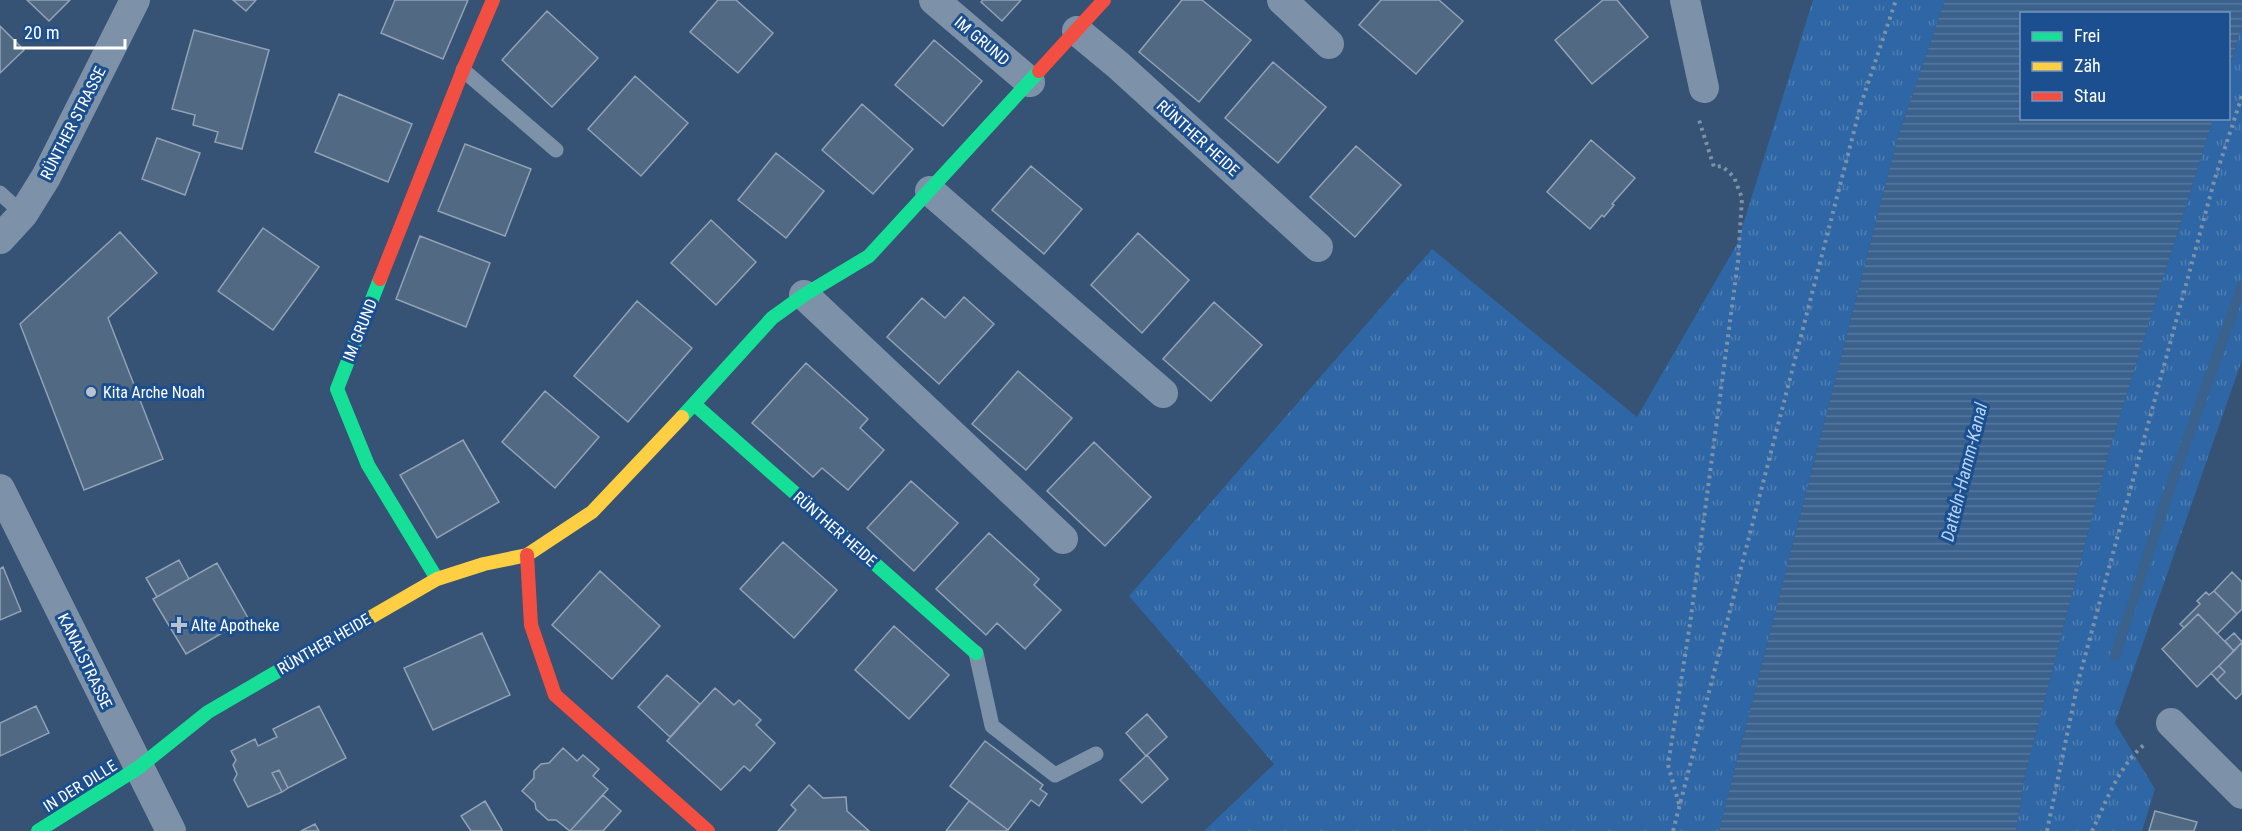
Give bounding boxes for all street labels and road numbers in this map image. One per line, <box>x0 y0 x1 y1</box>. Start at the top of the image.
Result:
street label: IM GRUND <box>951 13 1013 69</box>
street label: RÜNTHER STRASSE <box>36 63 110 183</box>
street label: RÜNTHER HEIDE <box>1153 96 1243 180</box>
street label: IM GRUND <box>339 296 381 364</box>
street label: RÜNTHER HEIDE <box>789 488 881 570</box>
street label: KANALSTRASSE <box>54 610 116 712</box>
street label: RÜNTHER HEIDE <box>274 610 374 678</box>
street label: IN DER DILLE <box>40 756 120 816</box>

